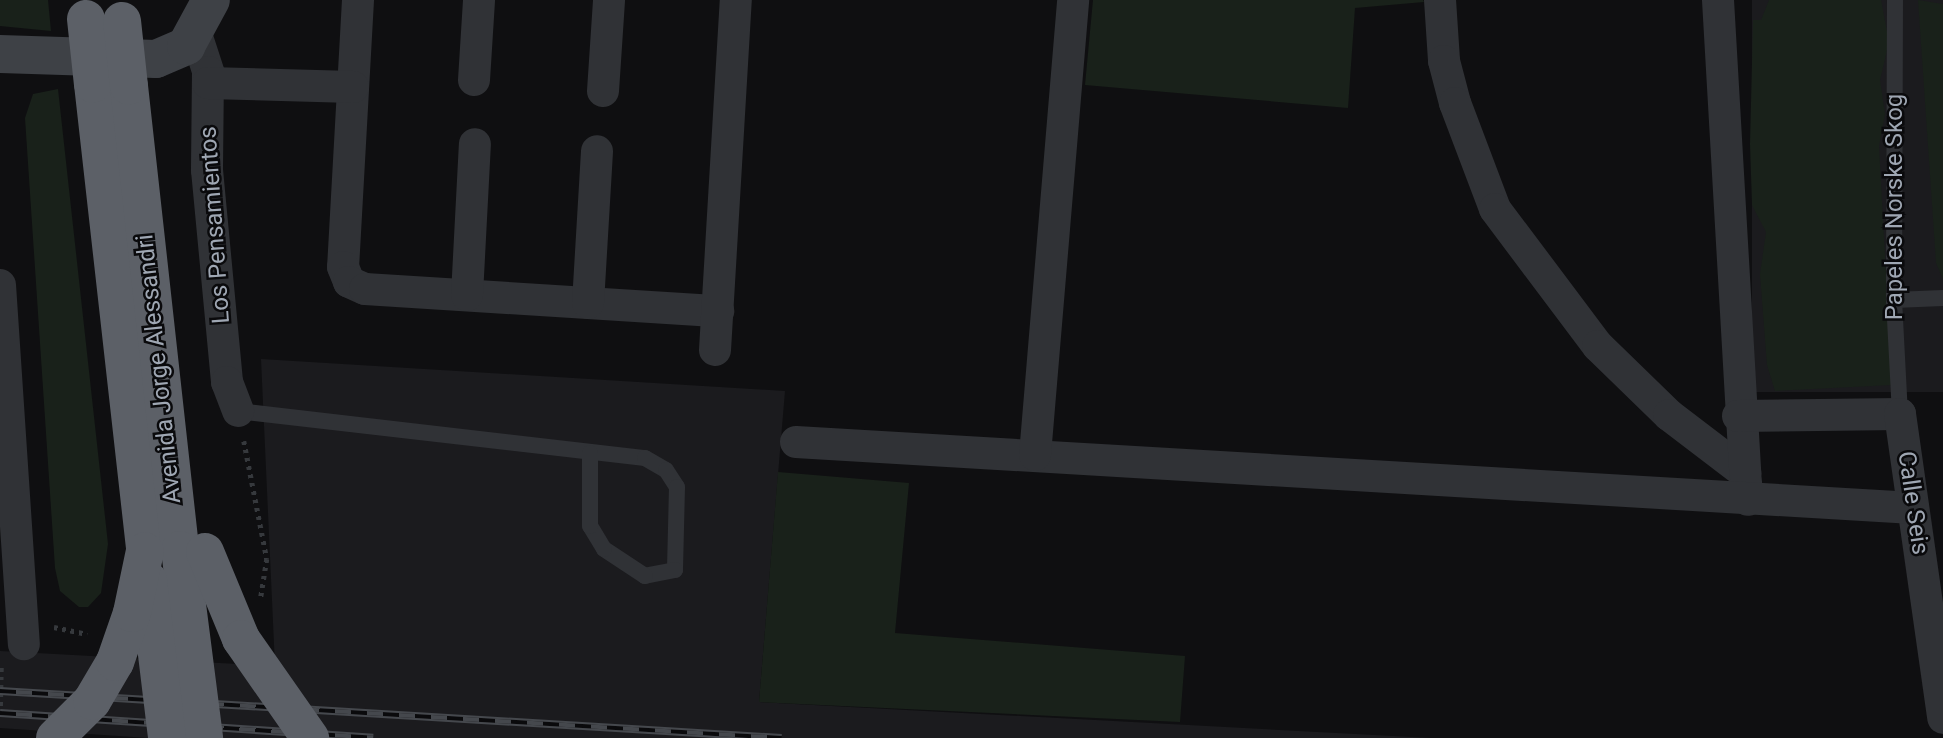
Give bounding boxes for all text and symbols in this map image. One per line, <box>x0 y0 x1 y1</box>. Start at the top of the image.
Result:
street label: Papeles Norske Skog <box>1881 94 1909 320</box>
street label: Los Pensamientos <box>194 125 236 325</box>
street label: Avenida Jorge Alessandri <box>131 233 187 505</box>
street label: Calle Seis <box>1891 449 1935 557</box>

